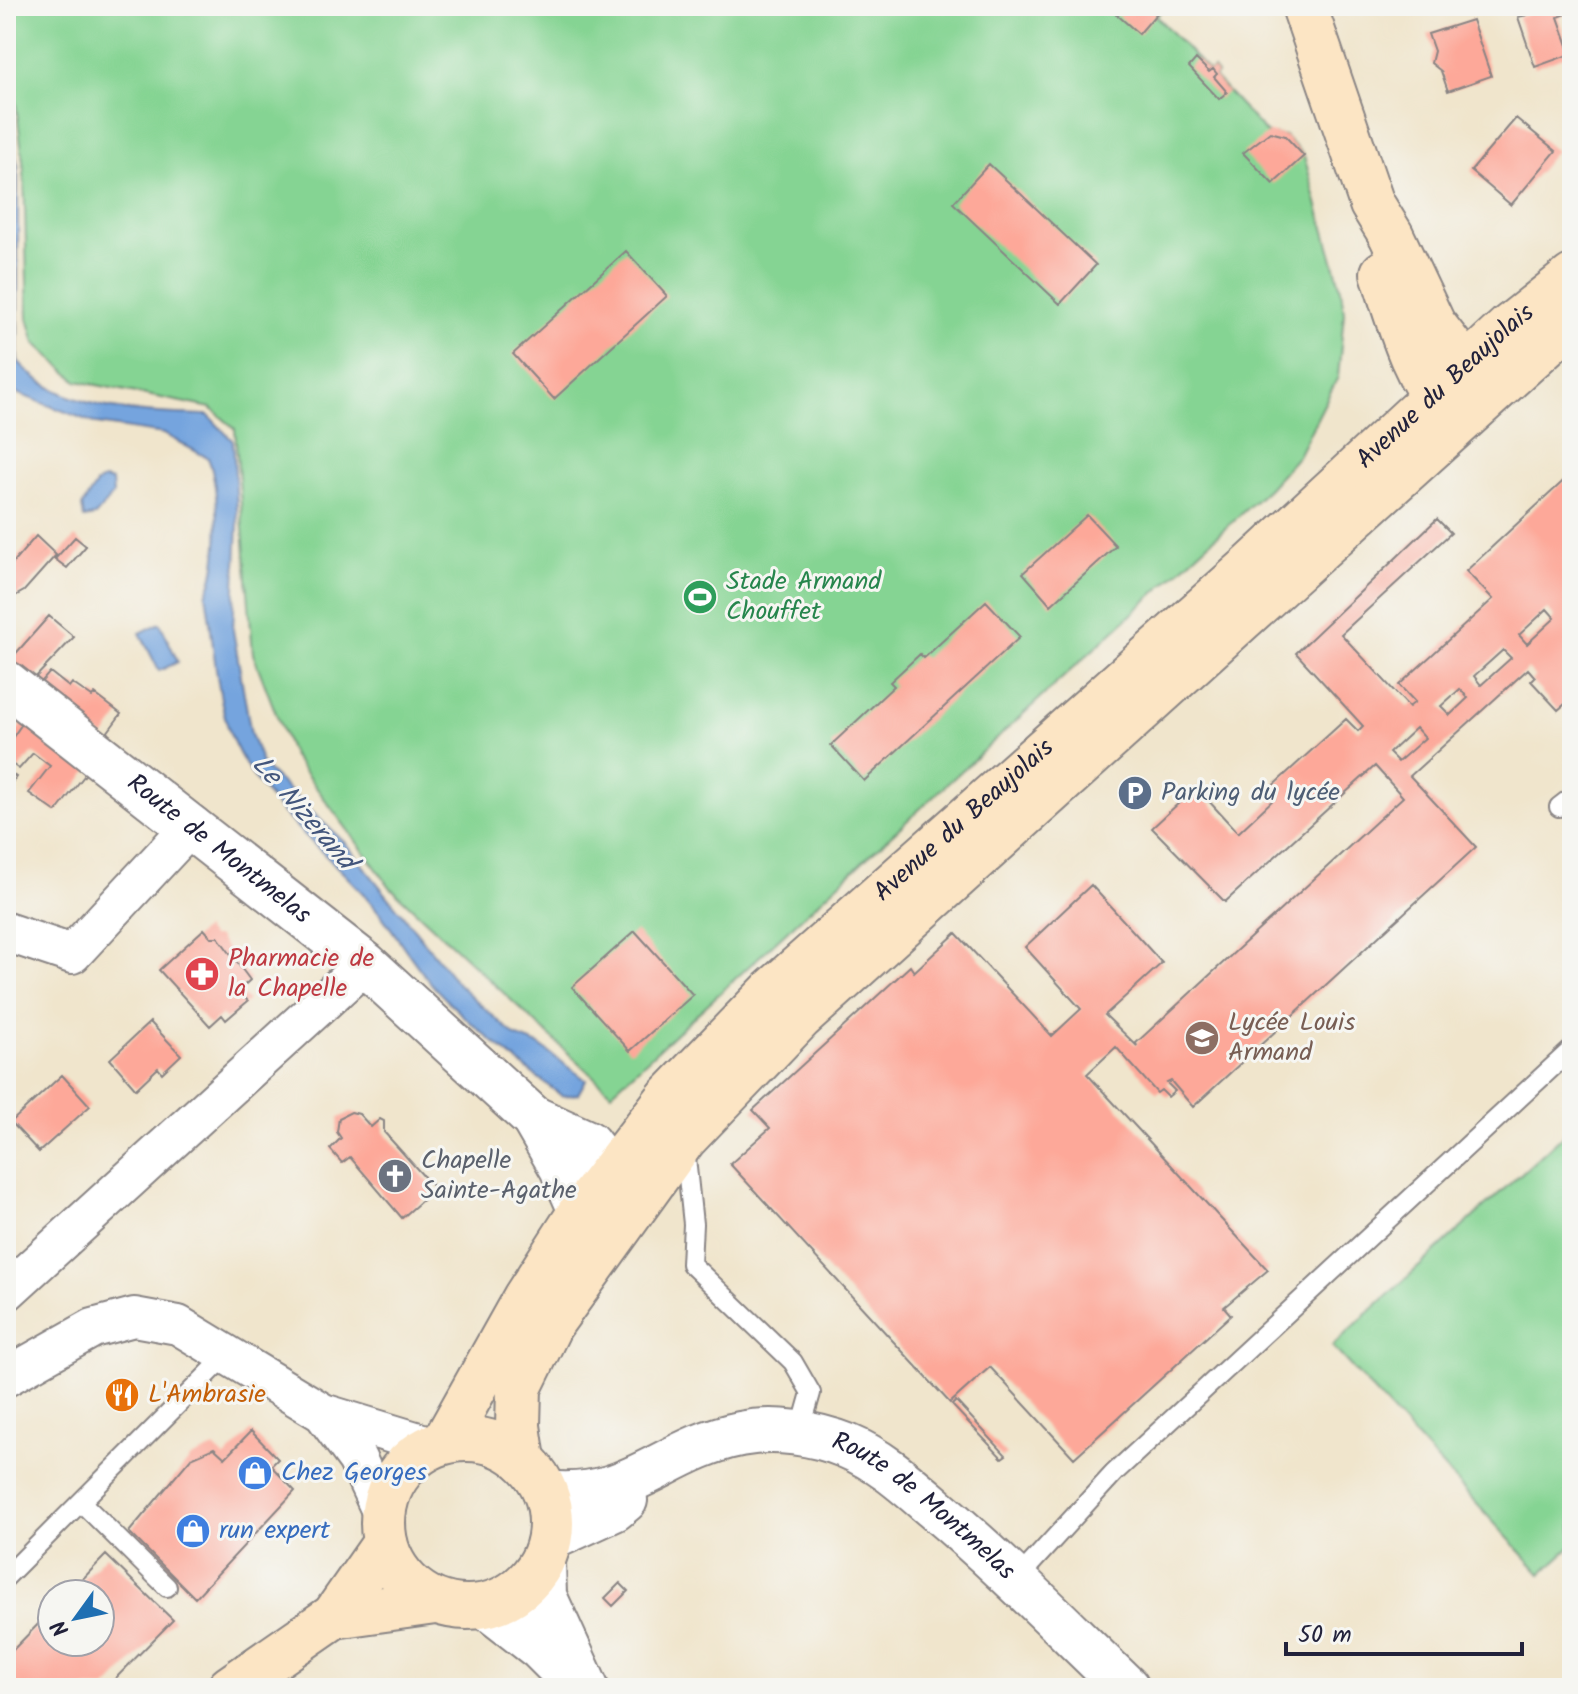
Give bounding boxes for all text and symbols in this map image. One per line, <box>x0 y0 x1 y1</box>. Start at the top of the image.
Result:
street label: Avenue du Beaujolais <box>1346 293 1544 480</box>
place label: Stade Armand Chouffet <box>726 561 882 633</box>
sports icon: Stade Armand Chouffet <box>681 578 719 616</box>
street label: Avenue du Beaujolais <box>864 728 1064 913</box>
water label: Le Nizerand <box>240 745 370 885</box>
street label: Route de Montmelas <box>117 764 320 935</box>
place label: Parking du lycée <box>1161 772 1340 814</box>
parking icon: Parking du lycée <box>1116 774 1154 812</box>
place label: Pharmacie de la Chapelle <box>228 938 375 1010</box>
pharmacy icon: Pharmacie de la Chapelle <box>183 955 221 993</box>
place label: Lycée Louis Armand <box>1228 1002 1355 1074</box>
school or university icon: Lycée Louis Armand <box>1183 1019 1221 1057</box>
place label: Chapelle Sainte-Agathe <box>421 1140 577 1212</box>
church icon: Chapelle Sainte-Agathe <box>376 1157 414 1195</box>
place label: L'Ambrasie <box>148 1374 266 1416</box>
restaurant icon: L'Ambrasie <box>103 1376 141 1414</box>
street label: Route de Montmelas <box>826 1421 1025 1591</box>
place label: Chez Georges <box>281 1452 427 1494</box>
shop icon: Chez Georges <box>236 1454 274 1492</box>
place label: run expert <box>219 1510 331 1552</box>
shop icon: run expert <box>174 1512 212 1550</box>
north arrow <box>36 1578 116 1658</box>
scale bar <box>1286 1606 1522 1656</box>
text: N <box>43 1612 80 1643</box>
text: 50 m <box>1298 1616 1352 1655</box>

